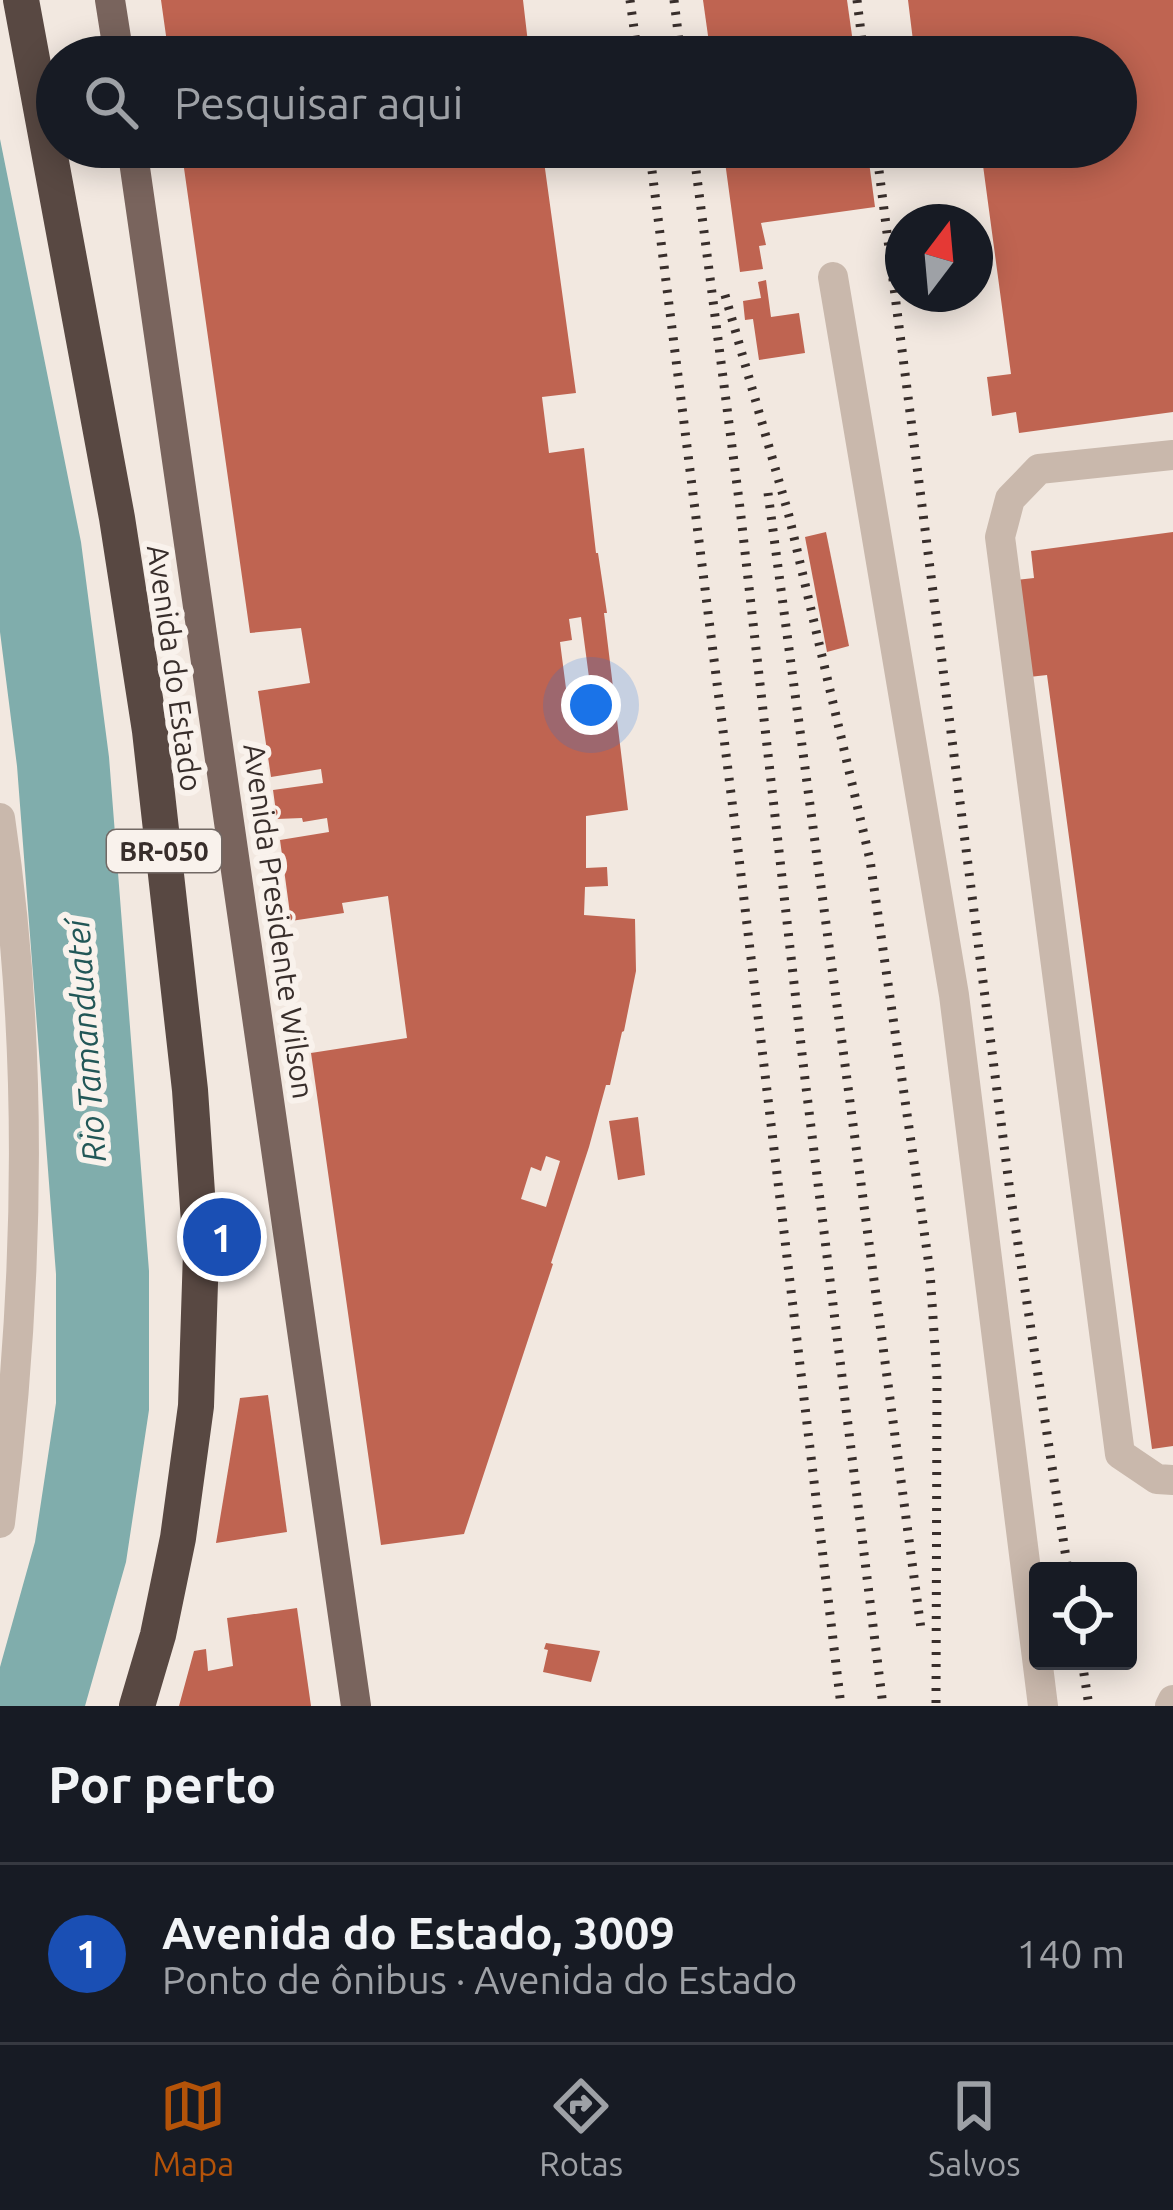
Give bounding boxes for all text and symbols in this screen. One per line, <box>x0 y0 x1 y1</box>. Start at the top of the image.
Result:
search box <box>36 36 1137 168</box>
icon: search <box>78 69 144 135</box>
text: Pesquisar aqui <box>174 77 463 128</box>
north arrow <box>885 204 993 312</box>
street label: Avenida do Estado <box>141 543 209 793</box>
your location <box>561 675 621 735</box>
street label: Avenida Presidente Wilson <box>237 741 321 1101</box>
road number: BR-050 <box>107 830 221 872</box>
water label: Rio Tamanduateí <box>58 915 112 1163</box>
pin: 1 <box>183 1192 261 1282</box>
map controls <box>1029 1562 1137 1670</box>
button: locate <box>1029 1562 1137 1670</box>
text: Por perto <box>48 1755 276 1813</box>
text: Avenida do Estado, 3009 <box>162 1907 675 1958</box>
text: 1 <box>76 1932 98 1975</box>
text: 140 m <box>1016 1932 1125 1975</box>
text: Ponto de ônibus · Avenida do Estado <box>162 1958 797 2001</box>
tab: Mapa <box>152 2073 234 2182</box>
tab: Rotas <box>539 2073 623 2182</box>
tab: Salvos <box>928 2073 1021 2182</box>

